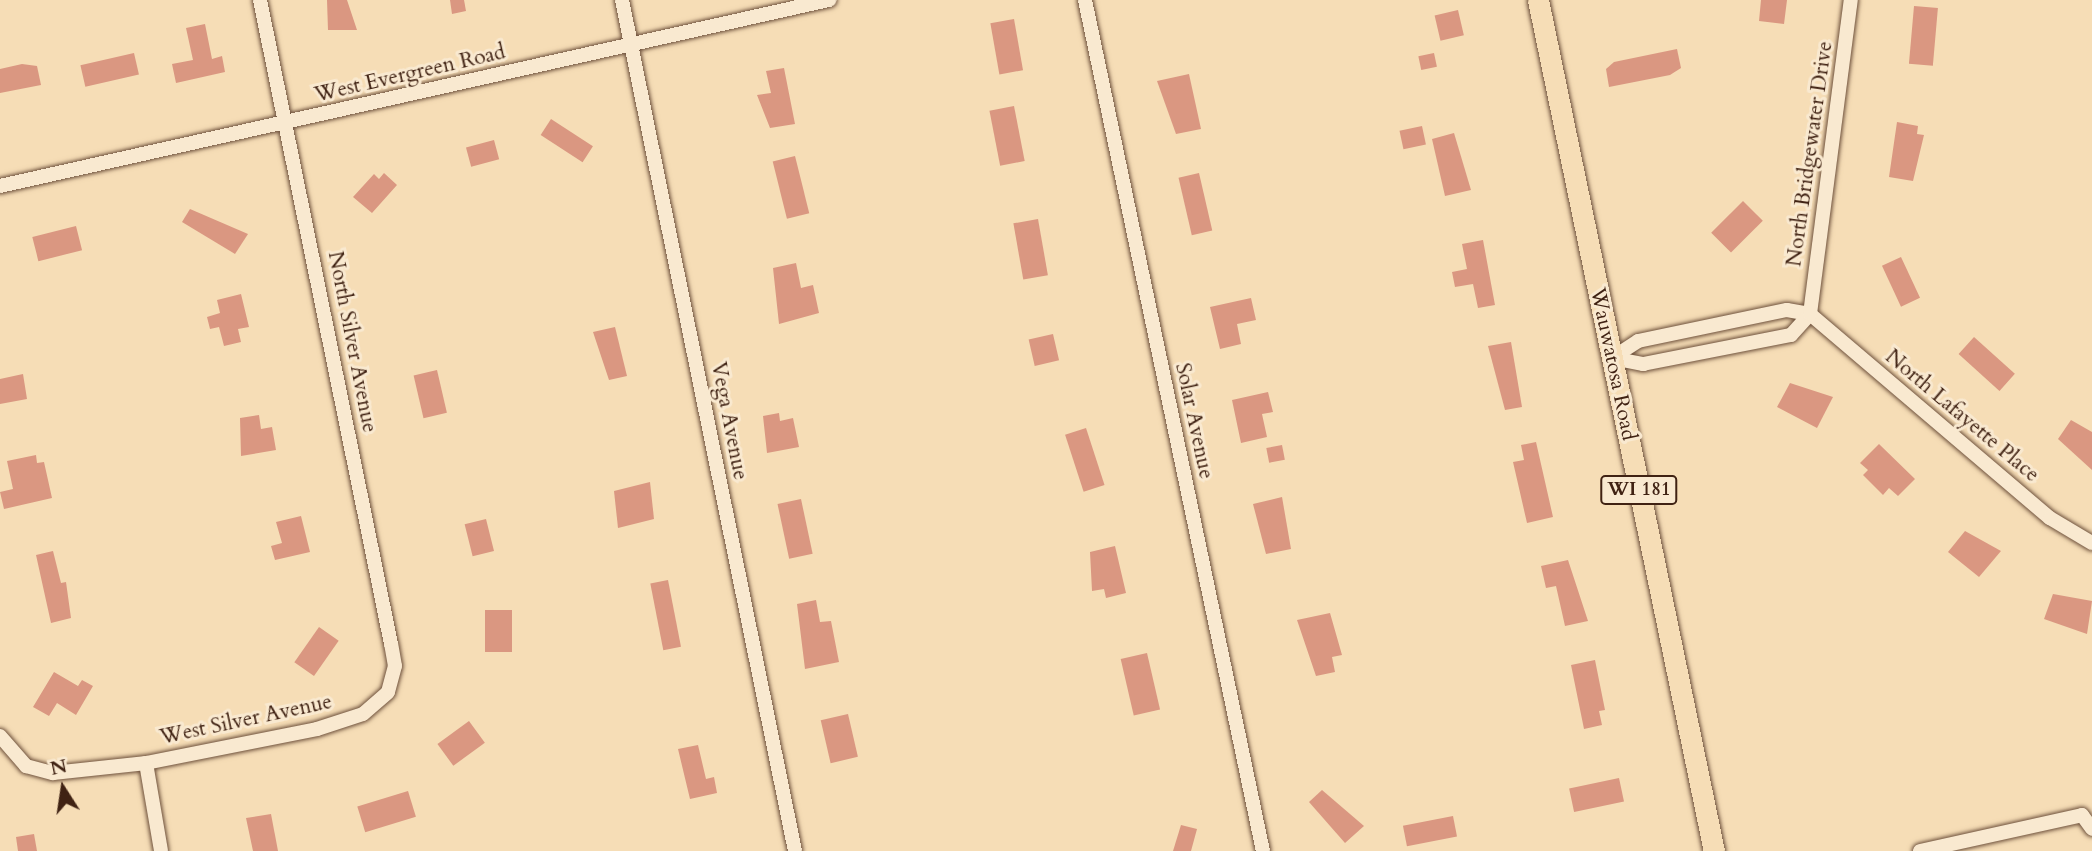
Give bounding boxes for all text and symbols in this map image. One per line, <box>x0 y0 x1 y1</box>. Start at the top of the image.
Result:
street label: West Evergreen Road <box>312 40 508 108</box>
street label: North Bridgewater Drive <box>1782 40 1838 268</box>
street label: North Silver Avenue <box>322 249 382 435</box>
street label: Wauwatosa Road <box>1585 285 1641 443</box>
street label: North Lafayette Place <box>1880 344 2044 488</box>
street label: Vega Avenue <box>705 360 753 482</box>
street label: Solar Avenue <box>1169 361 1219 481</box>
road number: WI 181 <box>1599 475 1679 505</box>
street label: West Silver Avenue <box>158 689 334 751</box>
north arrow <box>28 753 98 823</box>
text: N <box>48 753 69 782</box>

